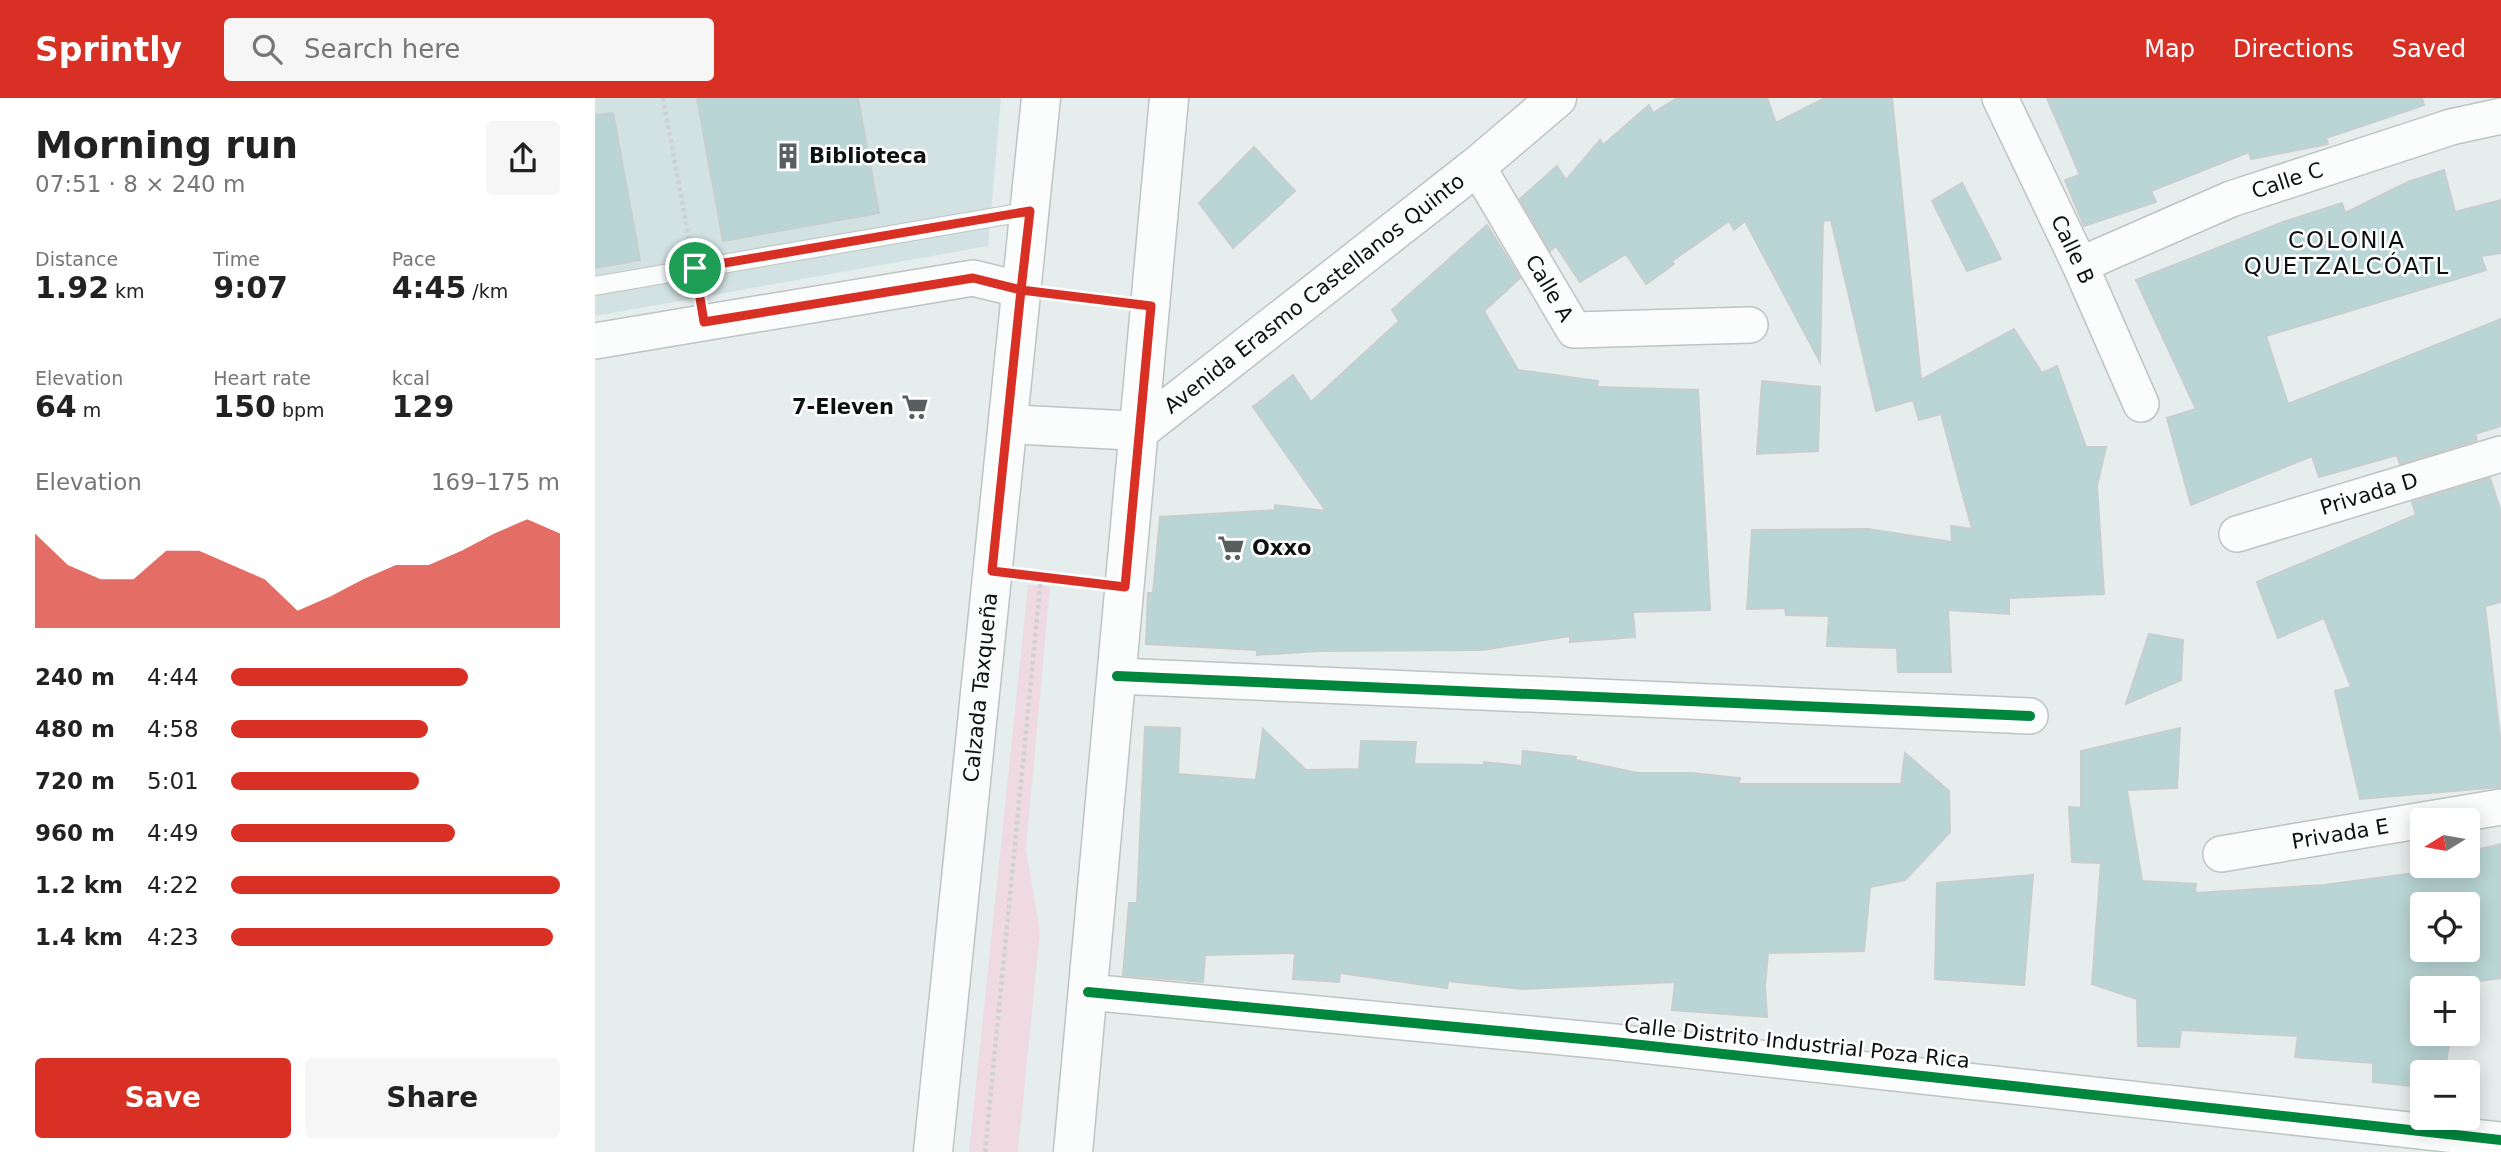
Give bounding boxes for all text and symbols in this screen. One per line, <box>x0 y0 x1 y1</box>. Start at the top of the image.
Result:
search box <box>224 18 714 81</box>
text: Sprintly <box>35 30 182 69</box>
icon: search <box>248 30 286 68</box>
text: Search here <box>304 34 460 64</box>
text: Map <box>2144 35 2195 63</box>
text: Directions <box>2233 35 2354 63</box>
text: Saved <box>2392 35 2466 63</box>
button: share <box>486 121 560 195</box>
text: Morning run <box>35 123 298 167</box>
building icon: Biblioteca <box>773 141 803 171</box>
place label: Biblioteca <box>809 144 927 168</box>
street label: Calle C <box>2249 158 2326 203</box>
street label: Avenida Erasmo Castellanos Quinto <box>1160 169 1469 418</box>
text: 07:51 · 8 × 240 m <box>35 171 245 197</box>
street label: Calle B <box>2046 211 2099 288</box>
district label: COLONIA QUETZALCÓATL <box>2244 227 2450 279</box>
pin <box>665 238 725 298</box>
text: Distance <box>35 248 118 270</box>
text: Time <box>213 248 260 270</box>
text: Pace <box>392 248 436 270</box>
icon: arrive <box>676 249 714 287</box>
street label: Calle A <box>1520 251 1579 326</box>
text: 1.92 <box>35 270 109 305</box>
text: 9:07 <box>213 270 288 305</box>
text: 4:45 <box>392 270 466 305</box>
text: km <box>109 280 145 302</box>
text: /km <box>466 280 508 302</box>
text: Elevation <box>35 367 123 389</box>
text: Heart rate <box>213 367 311 389</box>
text: kcal <box>392 367 430 389</box>
text: 64 <box>35 389 77 424</box>
text: 150 <box>213 389 276 424</box>
text: 129 <box>392 389 454 424</box>
supermarket icon: 7-Eleven <box>900 392 930 422</box>
place label: 7-Eleven <box>792 395 894 419</box>
text: m <box>77 399 101 421</box>
text: bpm <box>276 399 325 421</box>
street label: Privada D <box>2317 468 2421 520</box>
text: Elevation <box>35 469 142 495</box>
text: 169–175 m <box>431 469 560 495</box>
supermarket icon: Oxxo <box>1216 533 1246 563</box>
place label: Oxxo <box>1252 536 1311 560</box>
street label: Calzada Taxqueña <box>959 591 1002 783</box>
text: 240 m <box>35 664 115 690</box>
text: 4:44 <box>147 664 199 690</box>
text: 480 m <box>35 716 115 742</box>
text: 4:58 <box>147 716 199 742</box>
text: 720 m <box>35 768 115 794</box>
text: 5:01 <box>147 768 199 794</box>
north arrow <box>2410 808 2480 878</box>
map controls <box>2410 808 2480 1130</box>
street label: Privada E <box>2290 814 2391 854</box>
text: 960 m <box>35 820 115 846</box>
text: 4:49 <box>147 820 199 846</box>
text: 1.2 km <box>35 872 123 898</box>
text: 4:22 <box>147 872 199 898</box>
button: locate <box>2410 892 2480 962</box>
text: 1.4 km <box>35 924 123 950</box>
text: 4:23 <box>147 924 199 950</box>
button: + <box>2410 976 2480 1046</box>
street label: Calle Distrito Industrial Poza Rica <box>1623 1013 1971 1073</box>
button: Save <box>35 1058 291 1138</box>
button: Share <box>305 1058 560 1138</box>
button: − <box>2410 1060 2480 1130</box>

